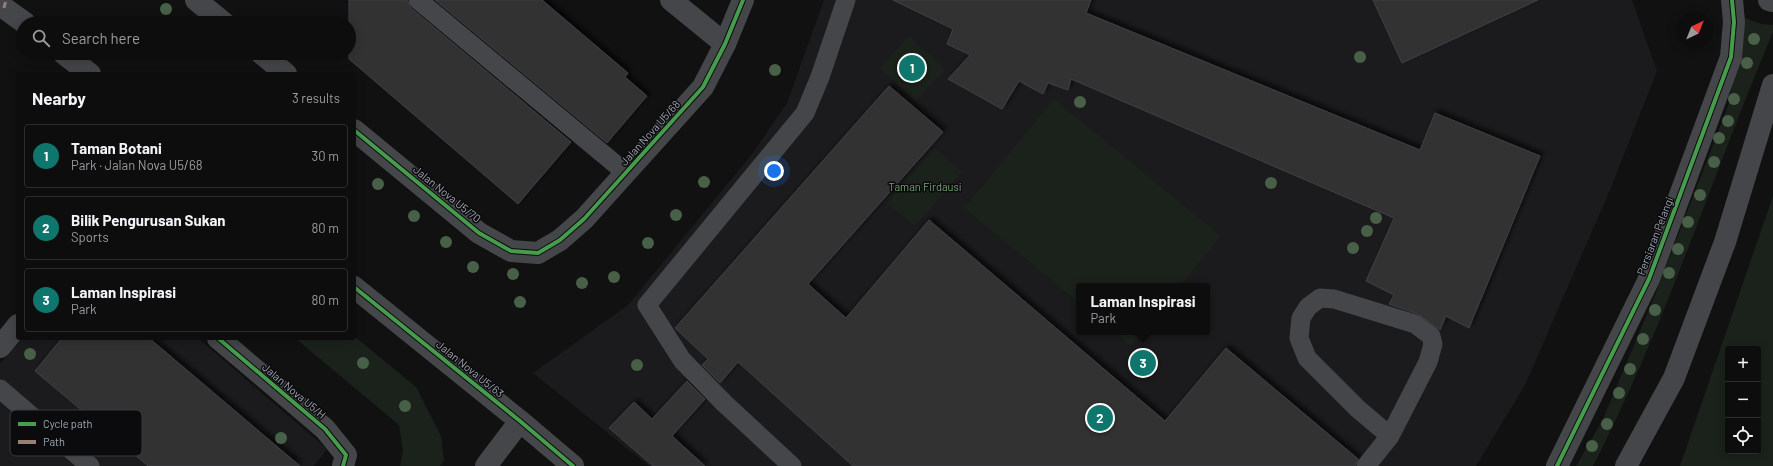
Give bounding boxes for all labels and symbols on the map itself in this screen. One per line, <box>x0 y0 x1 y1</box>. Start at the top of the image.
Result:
north arrow <box>1677 12 1713 48</box>
pin: 1 <box>899 53 925 83</box>
street label: Jalan Nova U5/68 <box>617 97 682 168</box>
your location <box>764 161 784 181</box>
street label: Jalan Nova U5/70 <box>411 162 484 225</box>
park label: Taman Firdausi <box>888 180 962 193</box>
street label: Persiaran Pelangi <box>1634 195 1675 277</box>
street label: Jalan Nova U5/63 <box>434 337 507 400</box>
pin: 3 <box>1130 348 1156 378</box>
street label: Jalan Nova U5/H <box>260 360 329 421</box>
pin: 2 <box>1087 403 1113 433</box>
legend <box>10 410 142 456</box>
text: Cycle path <box>43 417 93 430</box>
text: Path <box>43 435 65 448</box>

